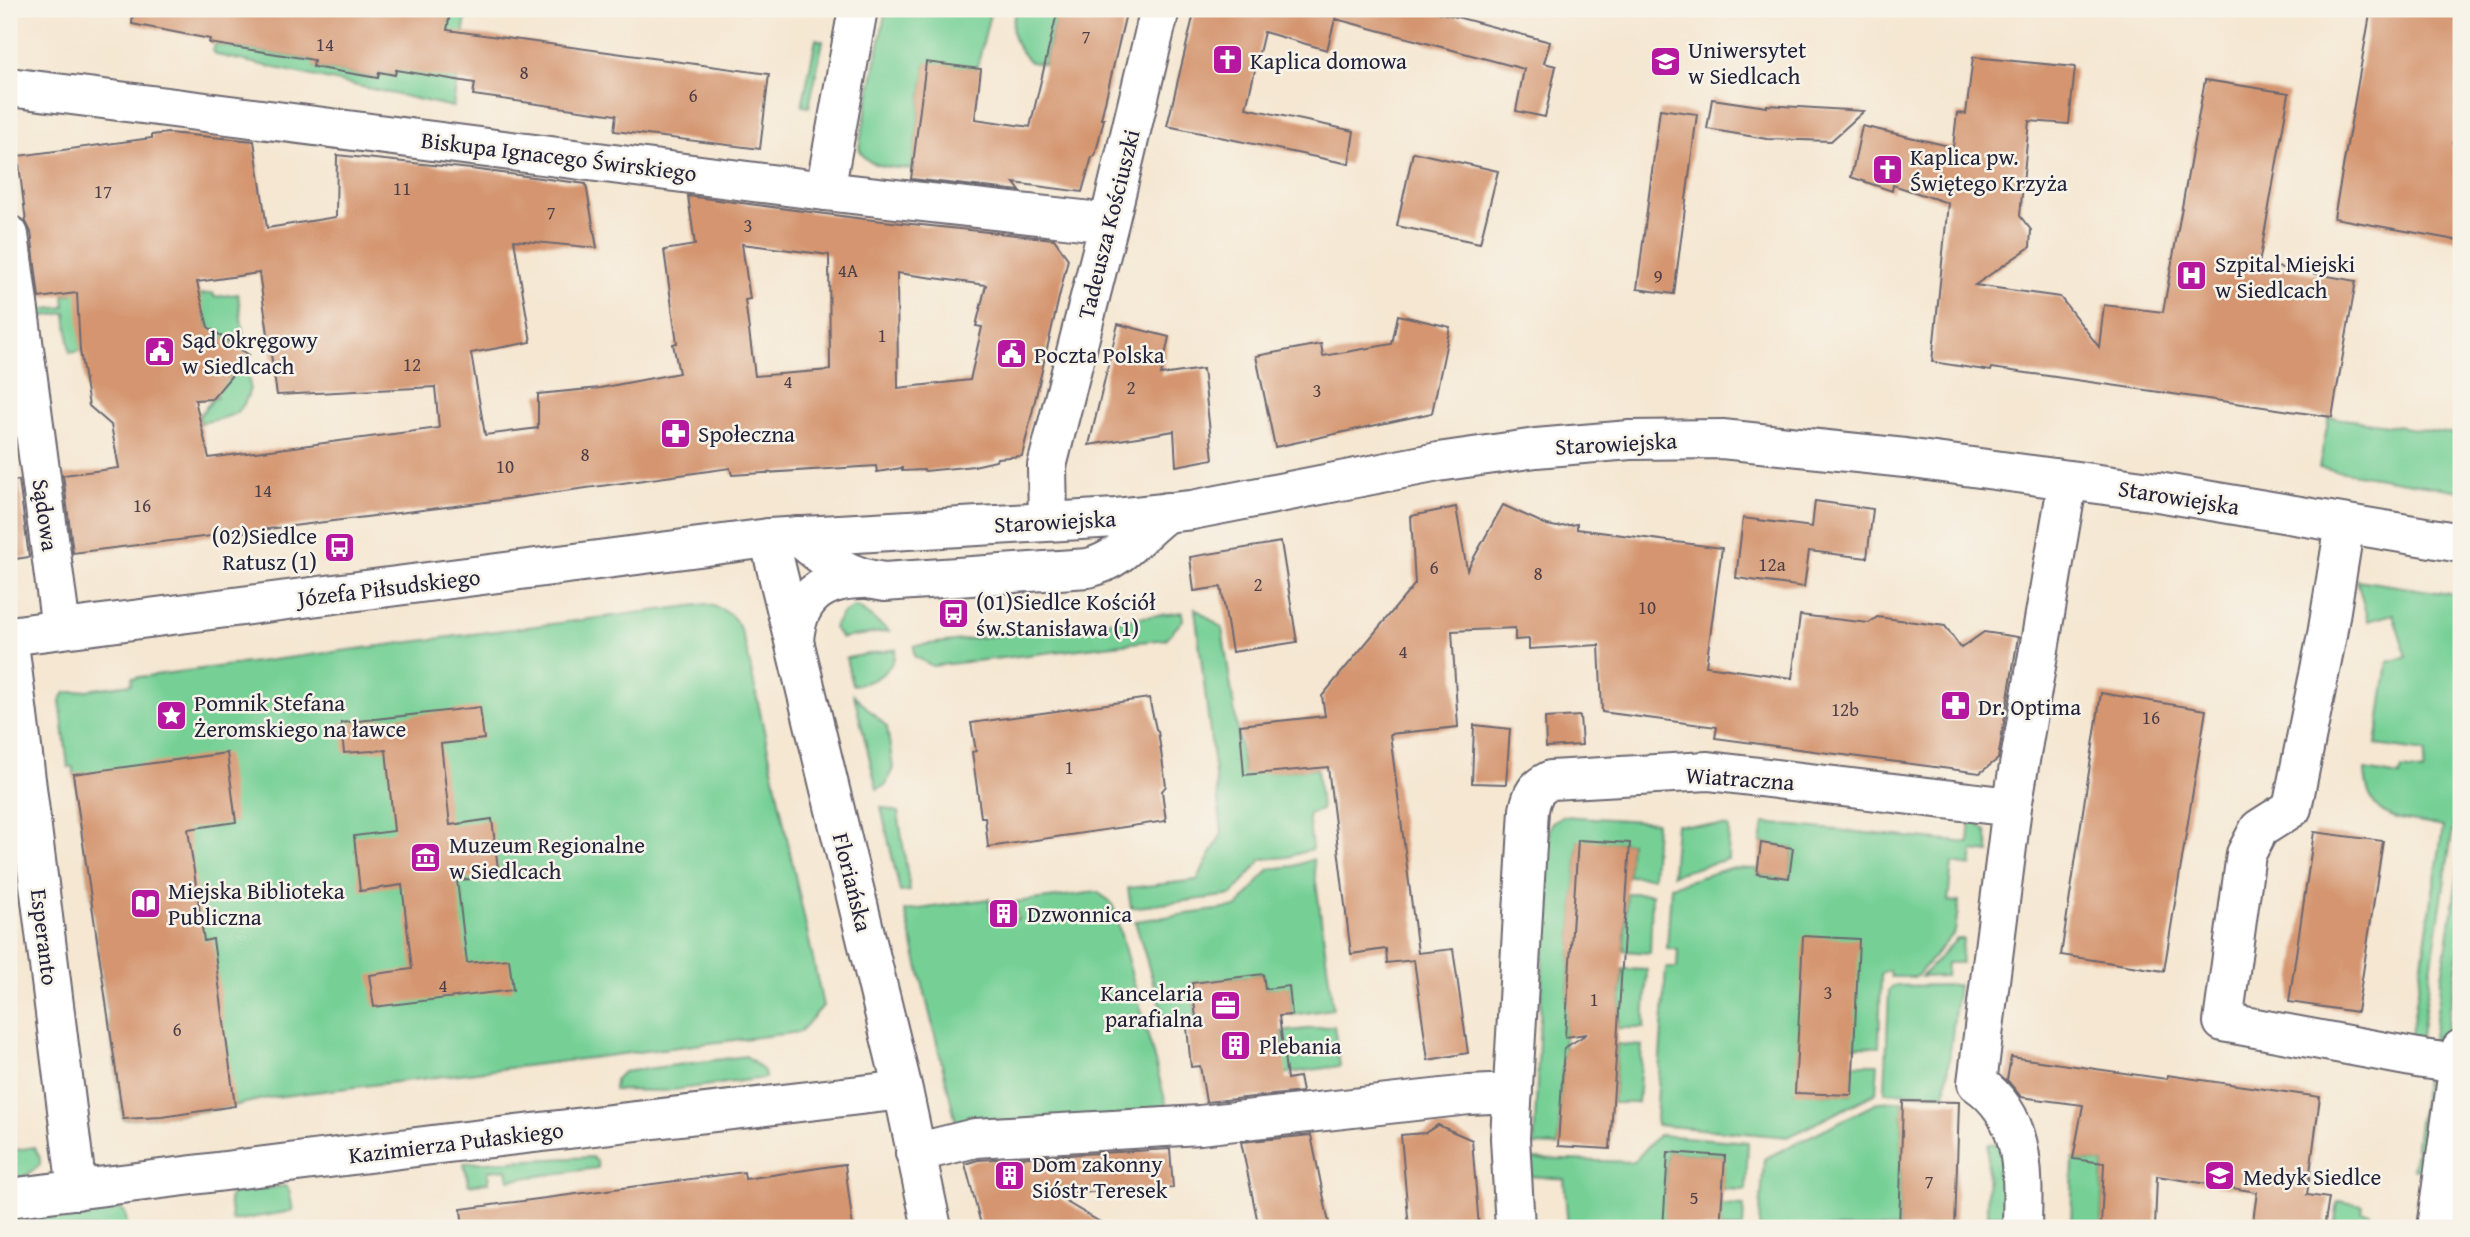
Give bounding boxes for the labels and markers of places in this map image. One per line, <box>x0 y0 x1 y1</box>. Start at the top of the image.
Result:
place label: Uniwersytet w Siedlcach <box>1688 33 1806 92</box>
church icon: Kaplica domowa <box>1210 43 1244 77</box>
place label: Kaplica domowa <box>1250 44 1407 77</box>
school or university icon: Uniwersytet w Siedlcach <box>1648 45 1682 79</box>
place label: Kaplica pw. Świętego Krzyża <box>1910 140 2068 199</box>
church icon: Kaplica pw. Świętego Krzyża <box>1870 152 1904 186</box>
place label: Szpital Miejski w Siedlcach <box>2215 247 2355 306</box>
hospital icon: Szpital Miejski w Siedlcach <box>2175 259 2209 293</box>
place label: Sąd Okręgowy w Siedlcach <box>182 323 319 382</box>
public building icon: Sąd Okręgowy w Siedlcach <box>142 335 176 369</box>
public building icon: Poczta Polska <box>994 337 1028 371</box>
place label: Poczta Polska <box>1034 338 1165 371</box>
pharmacy icon: Społeczna <box>658 416 692 450</box>
place label: Społeczna <box>698 417 795 450</box>
place label: (02)Siedlce Ratusz (1) <box>212 519 317 578</box>
bus stop icon: (02)Siedlce Ratusz (1) <box>323 531 357 565</box>
place label: (01)Siedlce Kościół św.Stanisława (1) <box>976 585 1156 644</box>
bus stop icon: (01)Siedlce Kościół św.Stanisława (1) <box>936 597 970 631</box>
place label: Pomnik Stefana Żeromskiego na ławce <box>194 686 406 745</box>
pharmacy icon: Dr. Optima <box>1938 689 1972 723</box>
place label: Dr. Optima <box>1978 690 2081 723</box>
place icon: Pomnik Stefana Żeromskiego na ławce <box>154 698 188 732</box>
place label: Muzeum Regionalne w Siedlcach <box>449 828 645 887</box>
museum icon: Muzeum Regionalne w Siedlcach <box>409 840 443 874</box>
place label: Miejska Biblioteka Publiczna <box>168 874 345 933</box>
library icon: Miejska Biblioteka Publiczna <box>128 886 162 920</box>
building icon: Dzwonnica <box>987 896 1021 930</box>
place label: Dzwonnica <box>1027 897 1132 930</box>
place label: Kancelaria parafialna <box>1100 976 1203 1035</box>
office icon: Kancelaria parafialna <box>1209 988 1243 1022</box>
building icon: Plebania <box>1219 1028 1253 1062</box>
place label: Plebania <box>1259 1029 1342 1062</box>
place label: Dom zakonny Sióstr Teresek <box>1032 1147 1168 1206</box>
building icon: Dom zakonny Sióstr Teresek <box>992 1159 1026 1193</box>
school or university icon: Medyk Siedlce <box>2203 1159 2237 1193</box>
place label: Medyk Siedlce <box>2243 1160 2381 1193</box>

